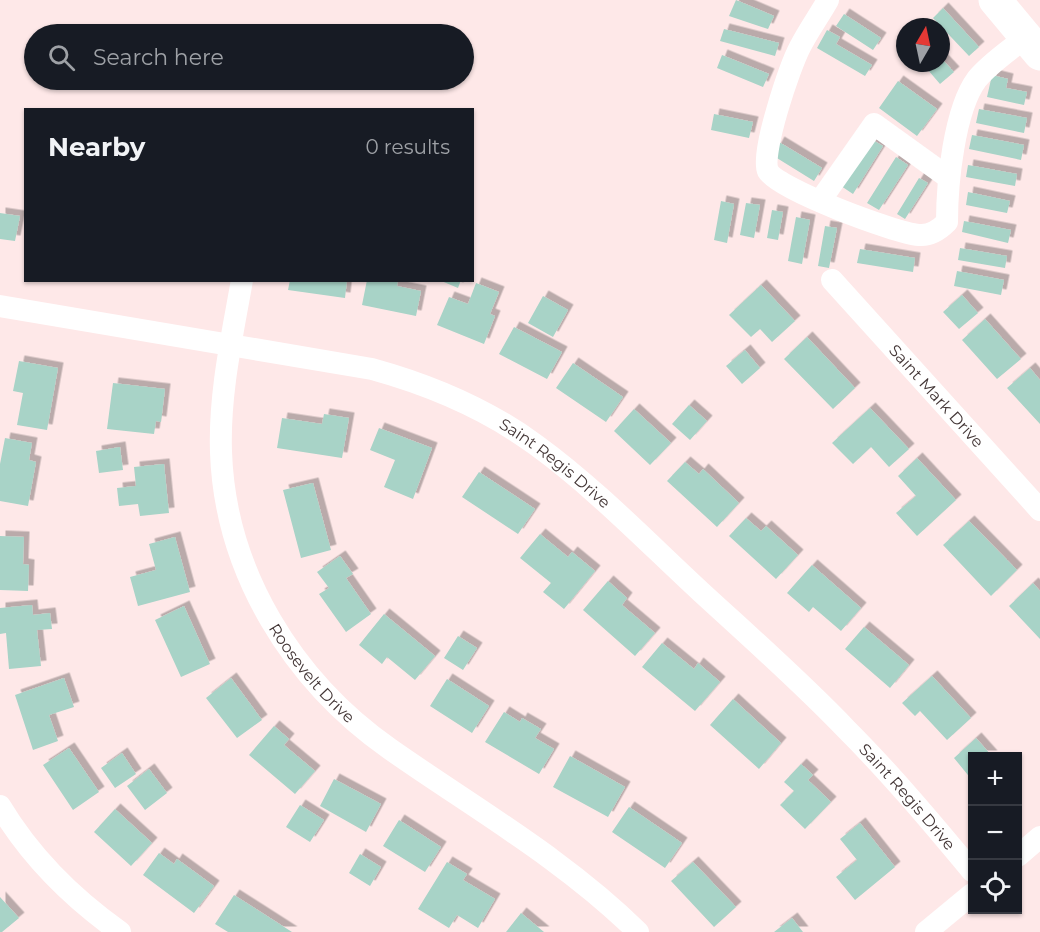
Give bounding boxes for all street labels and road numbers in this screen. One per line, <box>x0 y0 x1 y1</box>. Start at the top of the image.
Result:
street label: Saint Mark Drive <box>885 341 988 451</box>
street label: Saint Regis Drive <box>496 414 614 512</box>
street label: Roosevelt Drive <box>265 620 359 727</box>
street label: Saint Regis Drive <box>855 740 959 854</box>

